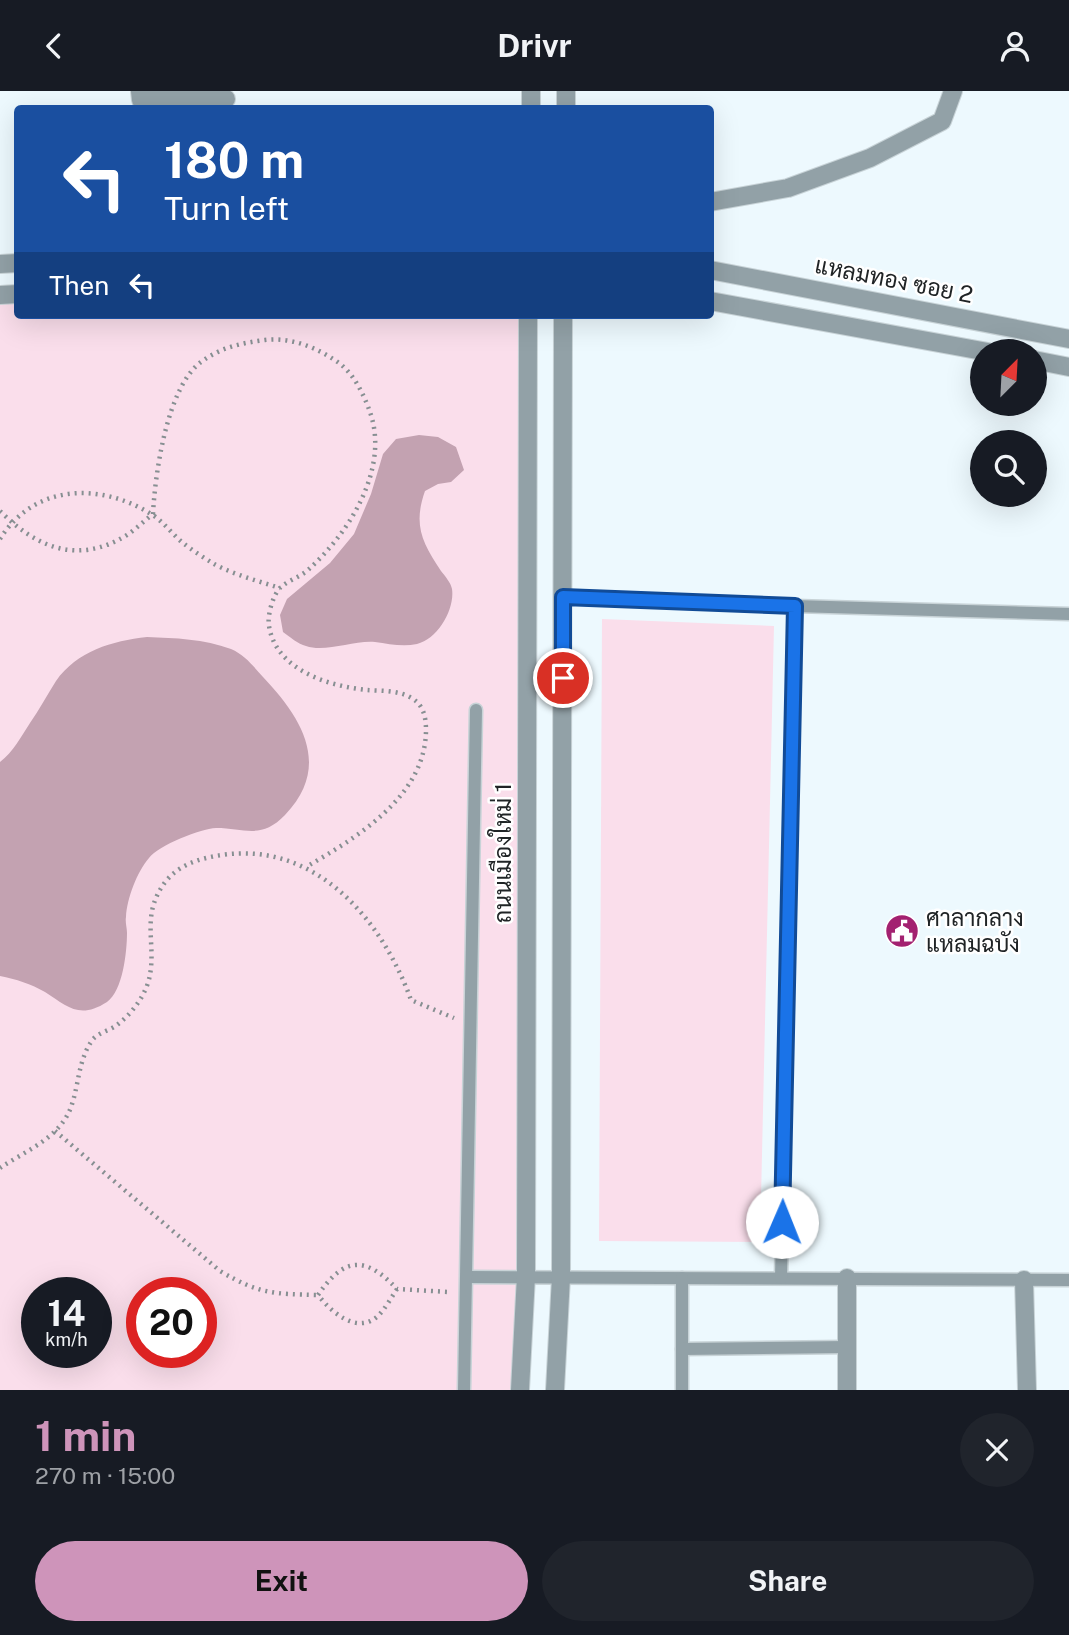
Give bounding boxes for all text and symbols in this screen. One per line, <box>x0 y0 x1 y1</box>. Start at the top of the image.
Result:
icon: back <box>35 27 73 65</box>
text: Drivr <box>497 27 572 64</box>
icon: person <box>996 27 1034 65</box>
text: 180 m <box>164 131 304 189</box>
icon: left <box>49 133 140 224</box>
text: Turn left <box>164 190 289 227</box>
street label: แหลมทอง ซอย 2 <box>813 251 975 308</box>
icon: left <box>123 266 161 304</box>
text: Then <box>49 270 109 301</box>
north arrow <box>970 339 1046 417</box>
map controls <box>970 339 1047 507</box>
button: search <box>970 430 1047 507</box>
pin <box>533 648 593 708</box>
icon: arrive <box>544 659 582 697</box>
street label: ถนนเมืองใหม่ 1 <box>487 783 516 923</box>
place label: ศาลากลาง แหลมฉบัง <box>926 904 1024 957</box>
public building icon: ศาลากลาง แหลมฉบัง <box>883 912 921 950</box>
position arrow <box>745 1185 819 1259</box>
speed limit sign: 20 <box>126 1277 217 1368</box>
text: 14 <box>48 1293 85 1334</box>
text: km/h <box>45 1329 88 1350</box>
text: 1 min <box>35 1411 136 1460</box>
button: close <box>960 1413 1034 1487</box>
text: 270 m · 15:00 <box>35 1462 175 1489</box>
button: Exit <box>35 1541 528 1621</box>
button: Share <box>542 1541 1034 1621</box>

